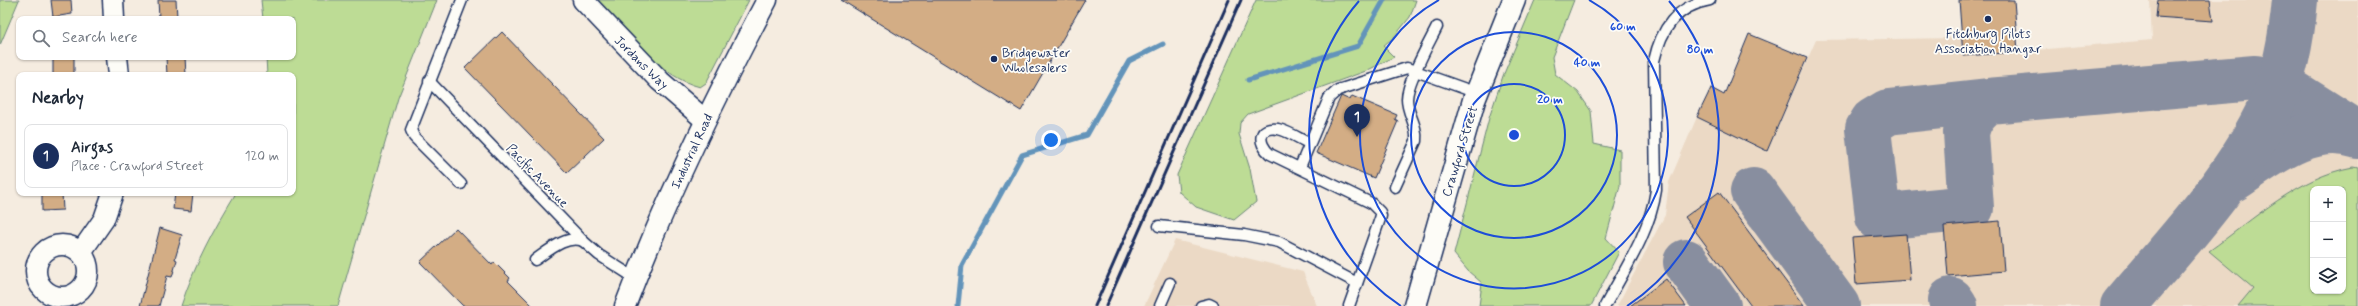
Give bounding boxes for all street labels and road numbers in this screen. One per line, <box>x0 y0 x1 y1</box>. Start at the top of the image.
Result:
street label: Jordans Way <box>610 32 672 94</box>
street label: Crawford Street <box>1439 104 1484 200</box>
street label: Industrial Road <box>668 111 717 192</box>
street label: Pacific Avenue <box>502 140 572 212</box>

